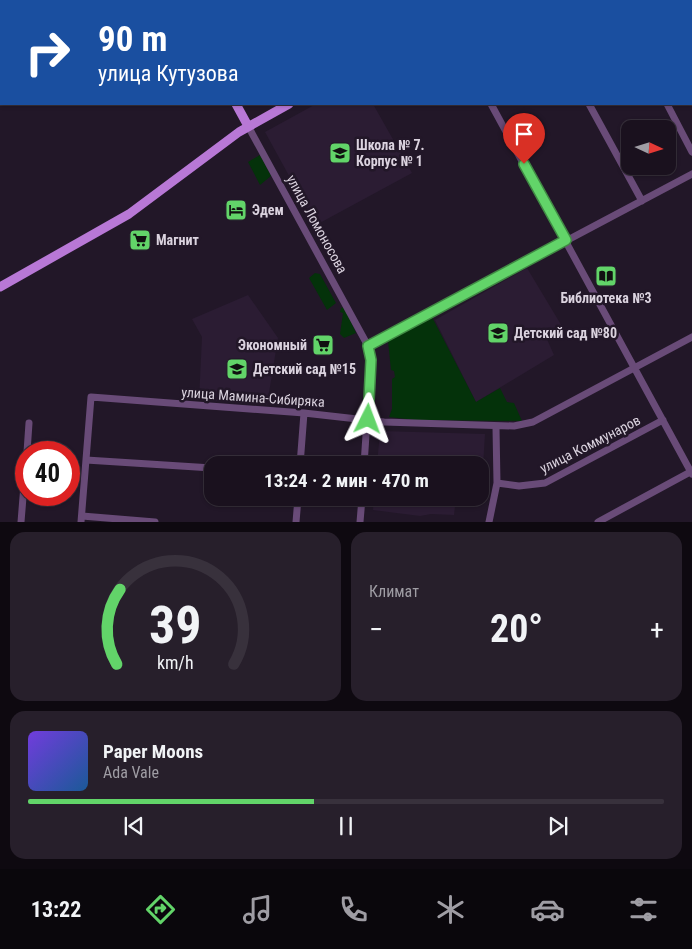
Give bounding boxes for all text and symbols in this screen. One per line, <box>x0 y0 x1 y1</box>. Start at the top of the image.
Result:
text: 90 m <box>98 19 167 60</box>
icon: right <box>15 20 80 85</box>
text: улица Кутузова <box>98 61 238 86</box>
pin <box>503 113 545 164</box>
icon: arrive <box>510 120 538 148</box>
north arrow <box>621 120 676 175</box>
map controls <box>621 120 676 175</box>
place label: Школа № 7. Корпус № 1 <box>356 137 425 169</box>
school or university icon: Школа № 7. Корпус № 1 <box>328 141 352 165</box>
street label: улица Ломоносова <box>283 172 351 276</box>
hotel icon: Эдем <box>224 198 248 222</box>
place label: Эдем <box>252 202 284 218</box>
supermarket icon: Магнит <box>128 228 152 252</box>
place label: Магнит <box>156 232 199 248</box>
library icon: Библиотека №3 <box>594 264 618 288</box>
place label: Библиотека №3 <box>561 290 651 306</box>
school or university icon: Детский сад №80 <box>486 321 510 345</box>
place label: Детский сад №80 <box>514 325 617 341</box>
supermarket icon: Экономный <box>311 333 335 357</box>
place label: Экономный <box>238 337 307 353</box>
school or university icon: Детский сад №15 <box>225 357 249 381</box>
place label: Детский сад №15 <box>253 361 356 377</box>
street label: улица Мамина-Сибиряка <box>181 384 325 410</box>
position arrow <box>341 392 393 444</box>
street label: улица Коммунаров <box>537 412 643 476</box>
speed limit sign: 40 <box>15 441 80 506</box>
text: 13:24 · 2 мин · 470 m <box>264 469 429 492</box>
text: Климат <box>369 582 419 601</box>
text: 39 <box>149 595 202 656</box>
text: 20° <box>490 607 543 651</box>
text: − <box>369 613 383 646</box>
text: + <box>650 613 664 646</box>
text: km/h <box>157 652 194 673</box>
text: Paper Moons <box>103 740 203 763</box>
text: Ada Vale <box>103 763 159 782</box>
icon: previous <box>120 812 148 840</box>
icon: pause <box>332 812 360 840</box>
icon: next <box>544 812 572 840</box>
icon: directions <box>143 892 178 927</box>
icon: music <box>240 892 275 927</box>
icon: phone <box>336 892 371 927</box>
icon: climate <box>433 892 468 927</box>
icon: car <box>530 892 565 927</box>
icon: filters <box>626 892 661 927</box>
text: 13:22 <box>31 897 81 922</box>

